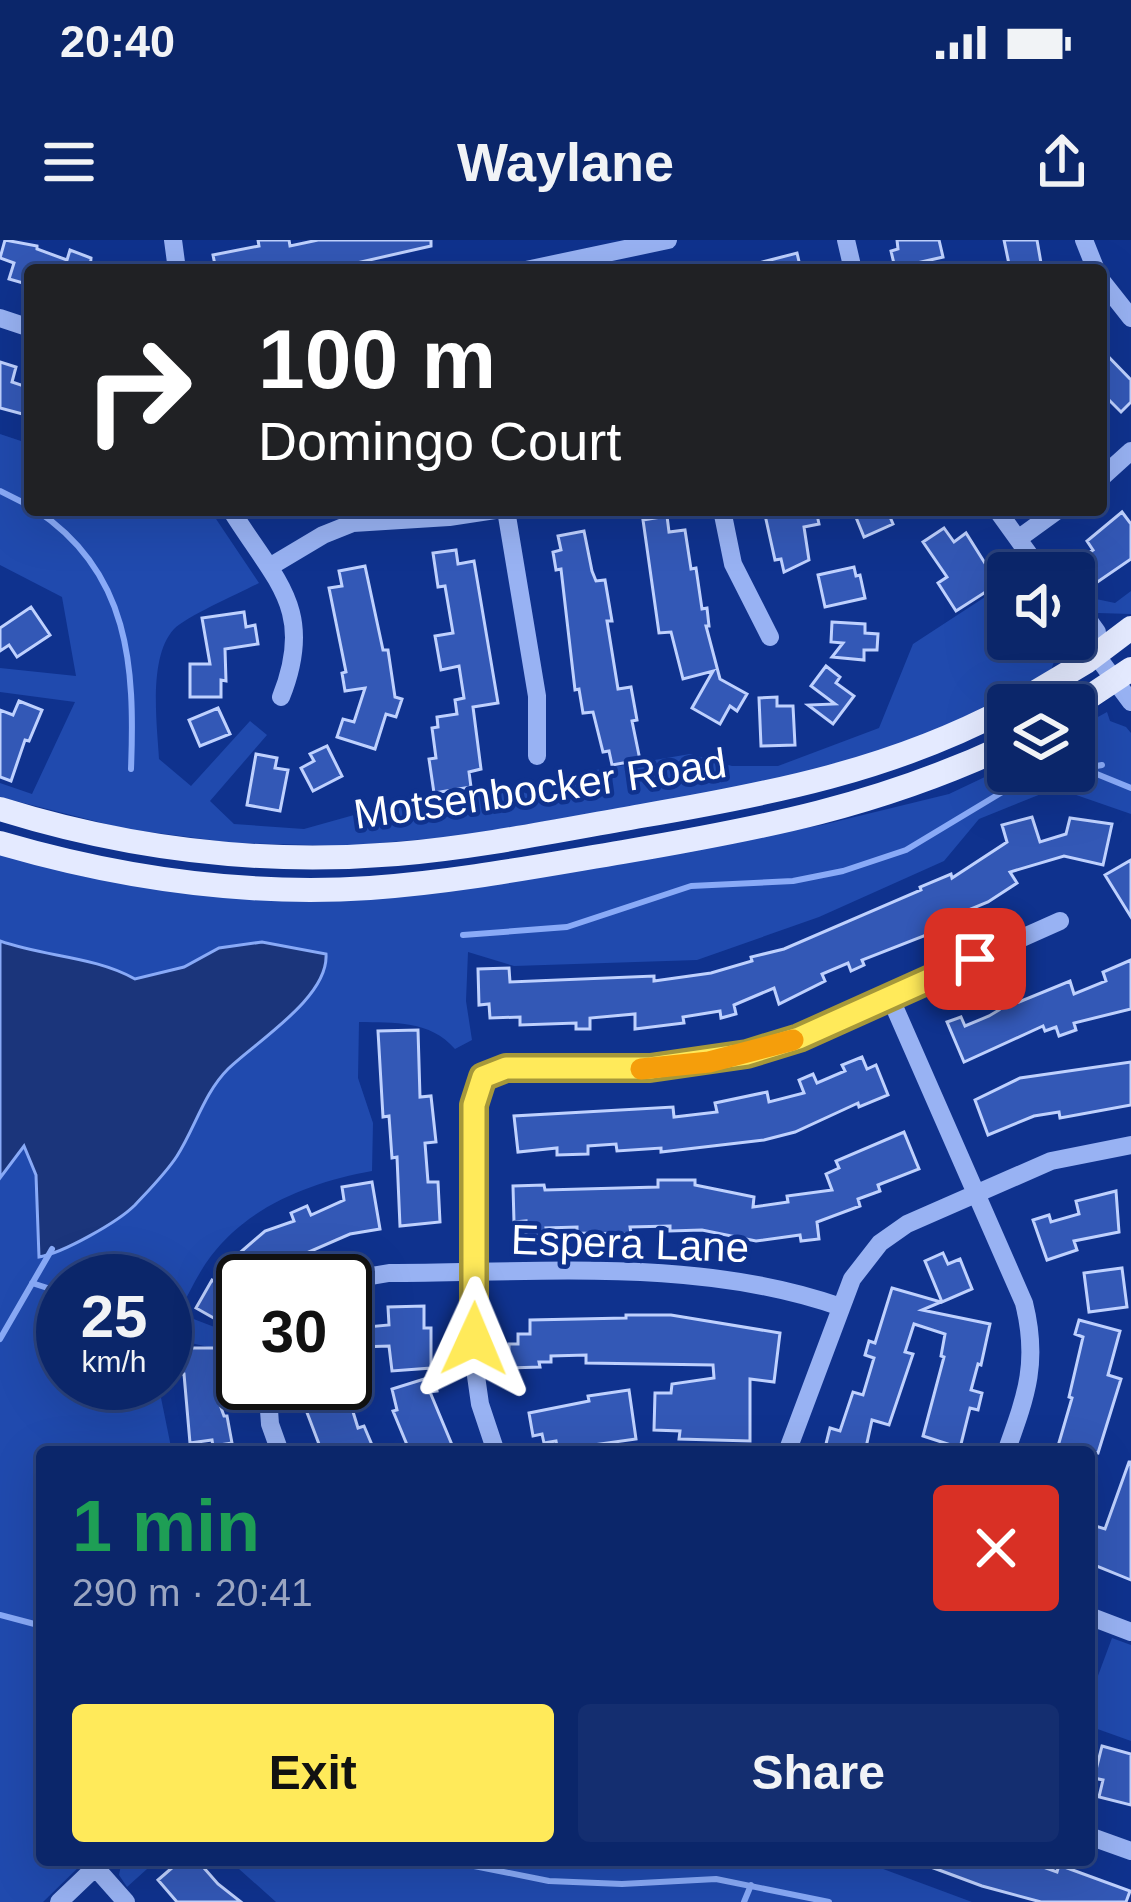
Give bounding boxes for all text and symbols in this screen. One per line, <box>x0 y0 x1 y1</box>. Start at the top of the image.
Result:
text: 20:40 <box>60 16 175 67</box>
icon: menu <box>36 129 102 195</box>
icon: share <box>1029 129 1095 195</box>
text: Waylane <box>457 132 674 192</box>
icon: right <box>60 312 216 468</box>
text: 100 m <box>258 312 496 406</box>
text: Domingo Court <box>258 411 621 471</box>
map controls <box>987 552 1095 792</box>
button: sound <box>987 552 1095 660</box>
button: layers <box>987 684 1095 792</box>
street label: Motsenbocker Road <box>351 739 729 838</box>
pin <box>924 908 1026 1010</box>
icon: arrive <box>942 926 1008 992</box>
street label: Espera Lane <box>510 1216 750 1271</box>
speed limit sign: 30 <box>216 1254 372 1410</box>
position arrow <box>411 1276 537 1402</box>
text: 25 <box>81 1283 147 1350</box>
text: km/h <box>81 1345 147 1378</box>
button: close <box>933 1485 1059 1611</box>
text: 1 min <box>72 1486 260 1566</box>
text: 290 m · 20:41 <box>72 1571 313 1614</box>
button: Exit <box>72 1704 554 1842</box>
button: Share <box>578 1704 1059 1842</box>

